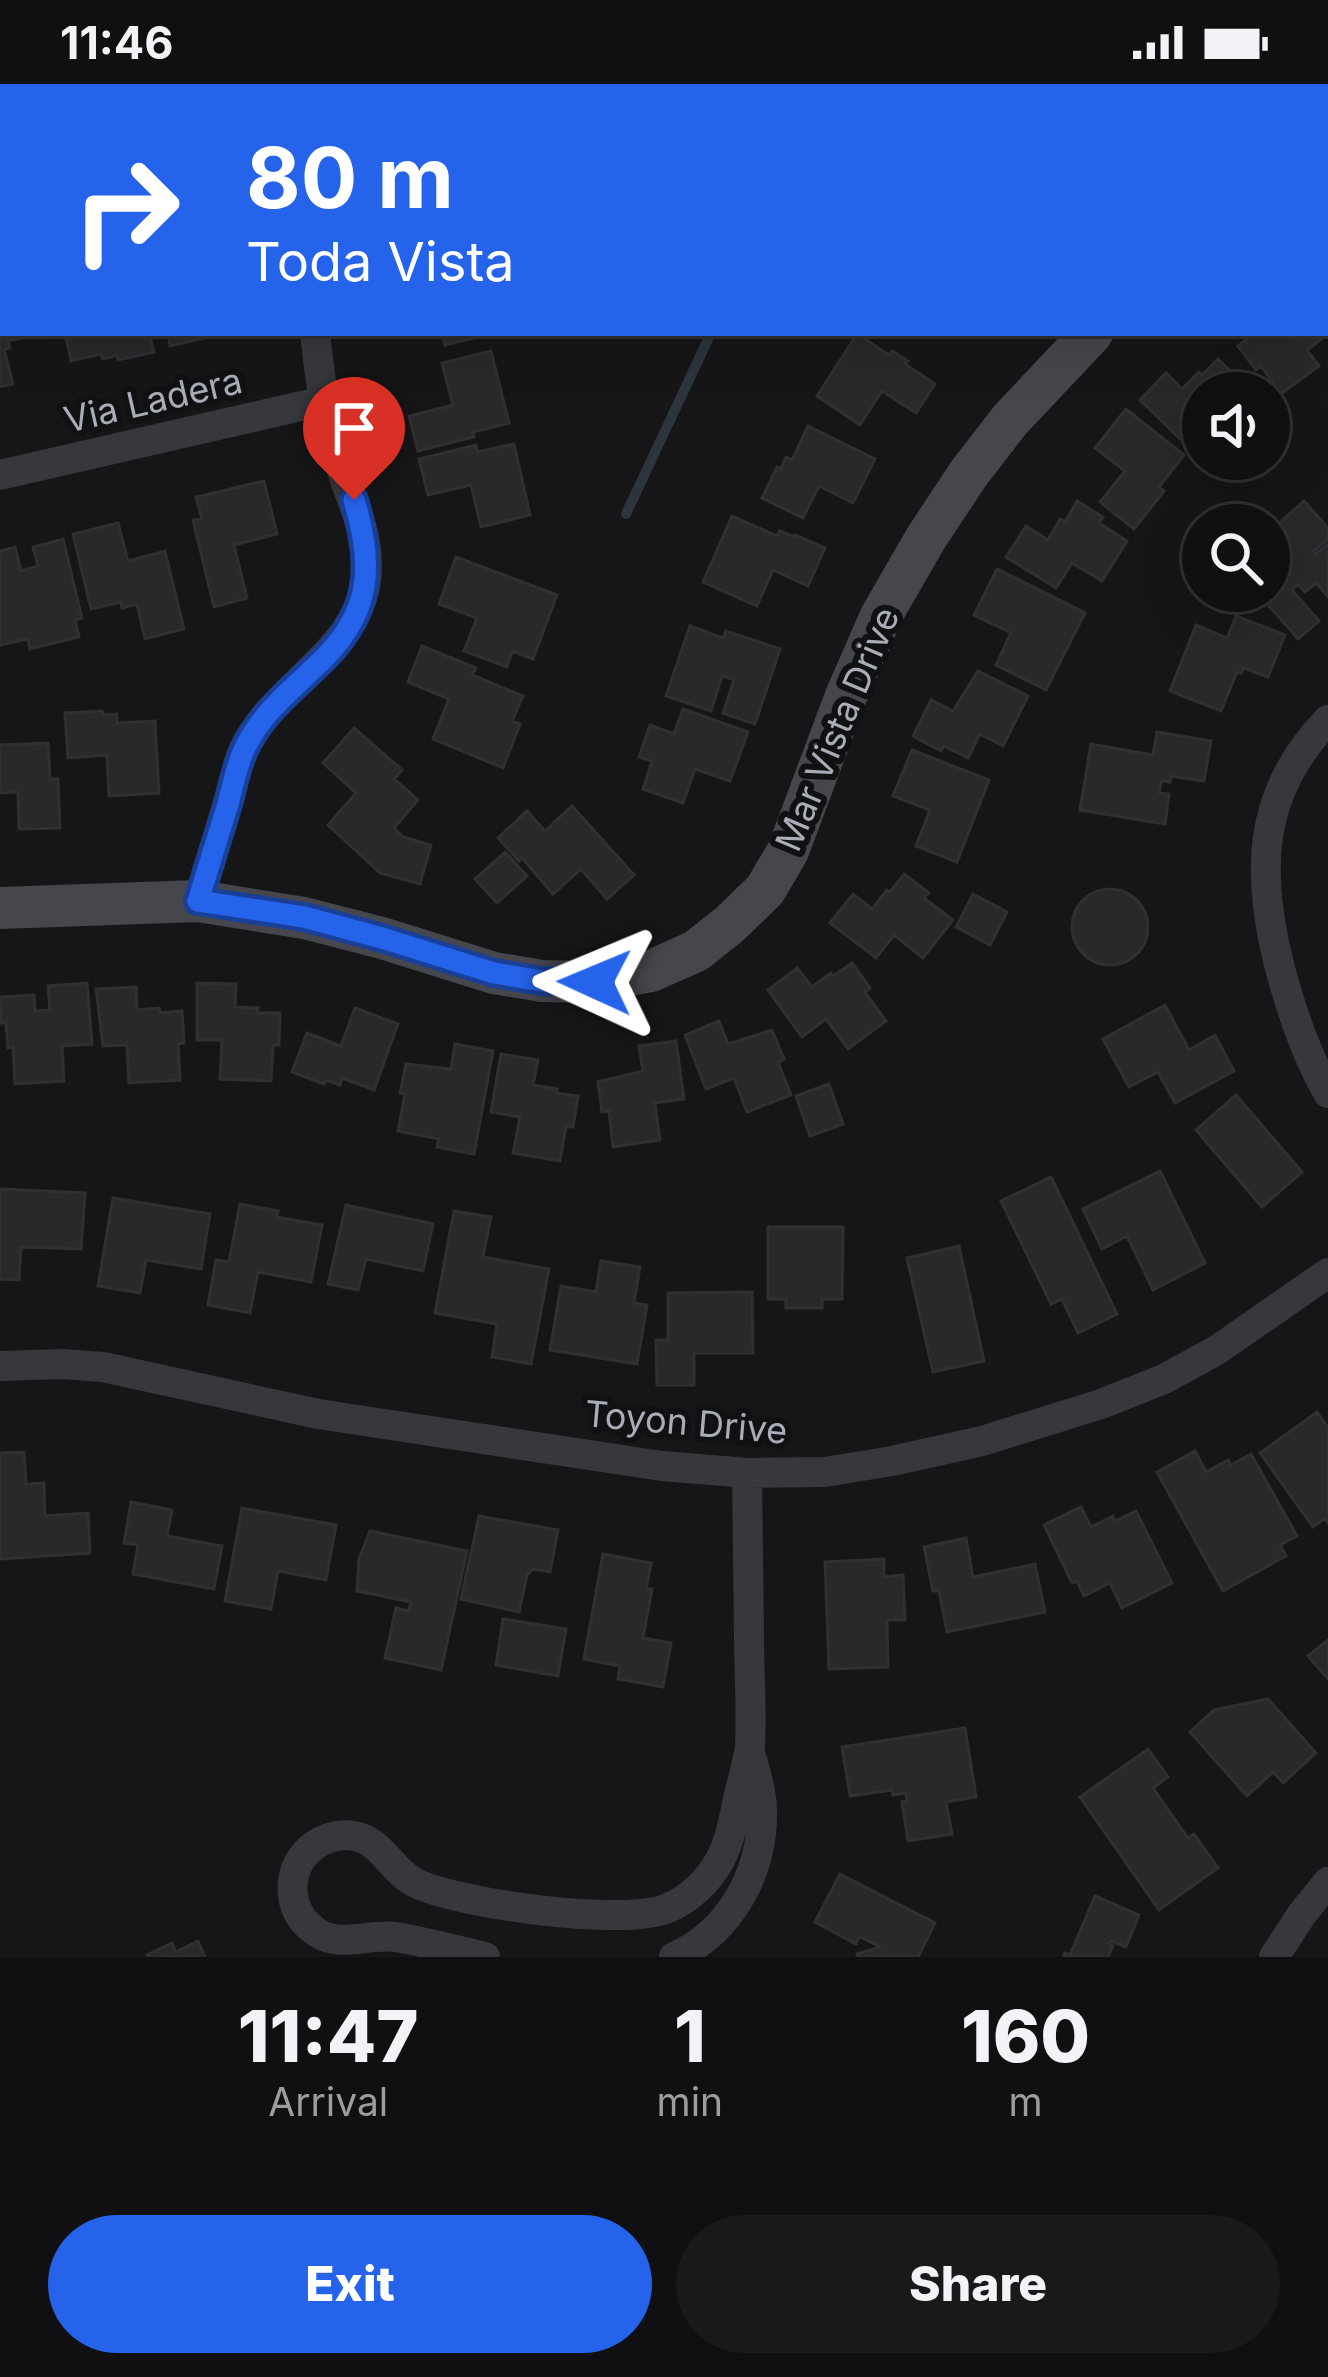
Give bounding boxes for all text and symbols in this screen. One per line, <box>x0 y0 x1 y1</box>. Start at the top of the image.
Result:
text: 11:46 <box>60 15 174 70</box>
text: 80 m <box>246 127 454 228</box>
icon: right <box>48 132 204 288</box>
text: Toda Vista <box>246 229 515 294</box>
street label: Via Ladera <box>60 358 246 442</box>
map controls <box>1182 372 1290 612</box>
button: sound <box>1182 372 1290 480</box>
pin <box>303 377 405 500</box>
icon: arrive <box>321 395 387 461</box>
button: search <box>1182 504 1290 612</box>
street label: Mar Vista Drive <box>766 600 908 858</box>
position arrow <box>532 919 658 1045</box>
street label: Toyon Drive <box>583 1391 789 1453</box>
text: 11:47 <box>238 1992 419 2079</box>
text: 1 <box>674 1992 706 2079</box>
text: 160 <box>961 1992 1090 2079</box>
text: Arrival <box>268 2078 388 2125</box>
text: min <box>656 2078 723 2125</box>
text: m <box>1008 2078 1043 2125</box>
button: Exit <box>48 2215 652 2353</box>
button: Share <box>676 2215 1280 2353</box>

